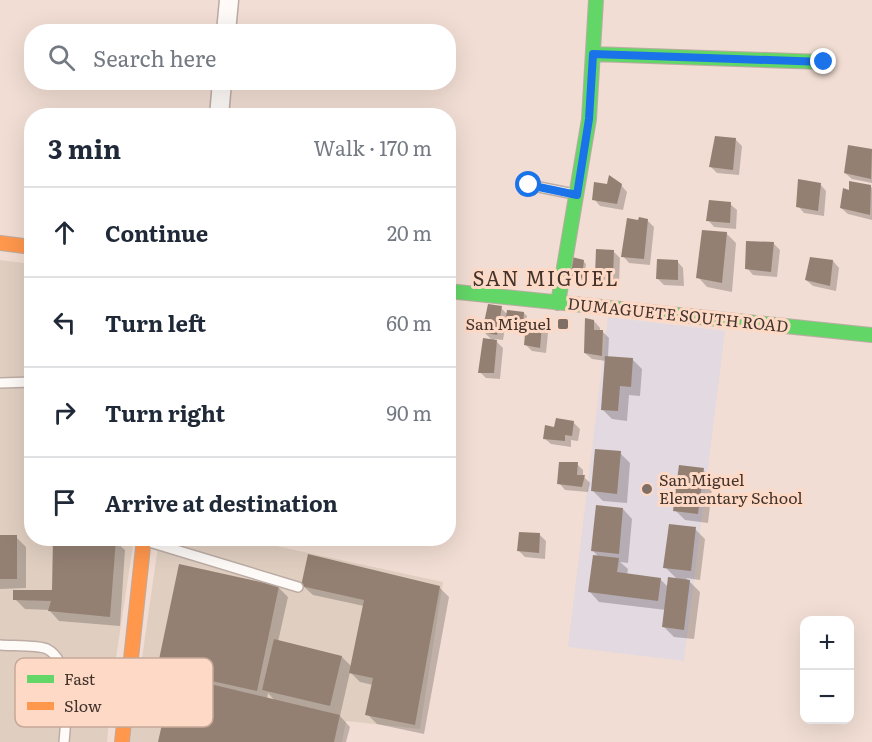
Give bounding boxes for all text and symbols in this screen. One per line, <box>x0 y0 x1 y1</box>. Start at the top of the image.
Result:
search box <box>24 24 456 90</box>
icon: search <box>45 41 78 74</box>
text: Search here <box>93 41 216 74</box>
route end <box>810 48 836 74</box>
text: 3 min <box>48 128 121 167</box>
text: Walk · 170 m <box>314 132 432 162</box>
route start <box>515 171 541 197</box>
icon: ahead <box>48 216 81 249</box>
text: Continue <box>105 216 208 249</box>
text: 20 m <box>387 217 432 247</box>
district label: SAN MIGUEL <box>473 262 619 292</box>
street label: DUMAGUETE SOUTH ROAD <box>566 290 790 338</box>
icon: left <box>48 306 81 339</box>
text: Turn left <box>105 306 206 339</box>
text: 60 m <box>386 307 432 337</box>
place label: San Miguel <box>466 311 551 335</box>
marker: San Miguel <box>556 317 570 331</box>
icon: right <box>48 396 81 429</box>
text: Turn right <box>105 396 225 429</box>
text: 90 m <box>387 397 432 427</box>
place label: San Miguel Elementary School <box>659 467 803 509</box>
marker: San Miguel Elementary School <box>640 482 654 496</box>
icon: arrive <box>48 486 81 519</box>
text: Arrive at destination <box>105 486 338 519</box>
map controls <box>800 616 854 724</box>
button: + <box>800 616 854 670</box>
legend <box>15 658 213 727</box>
text: Fast <box>64 666 96 690</box>
button: − <box>800 670 854 724</box>
text: Slow <box>64 693 102 717</box>

